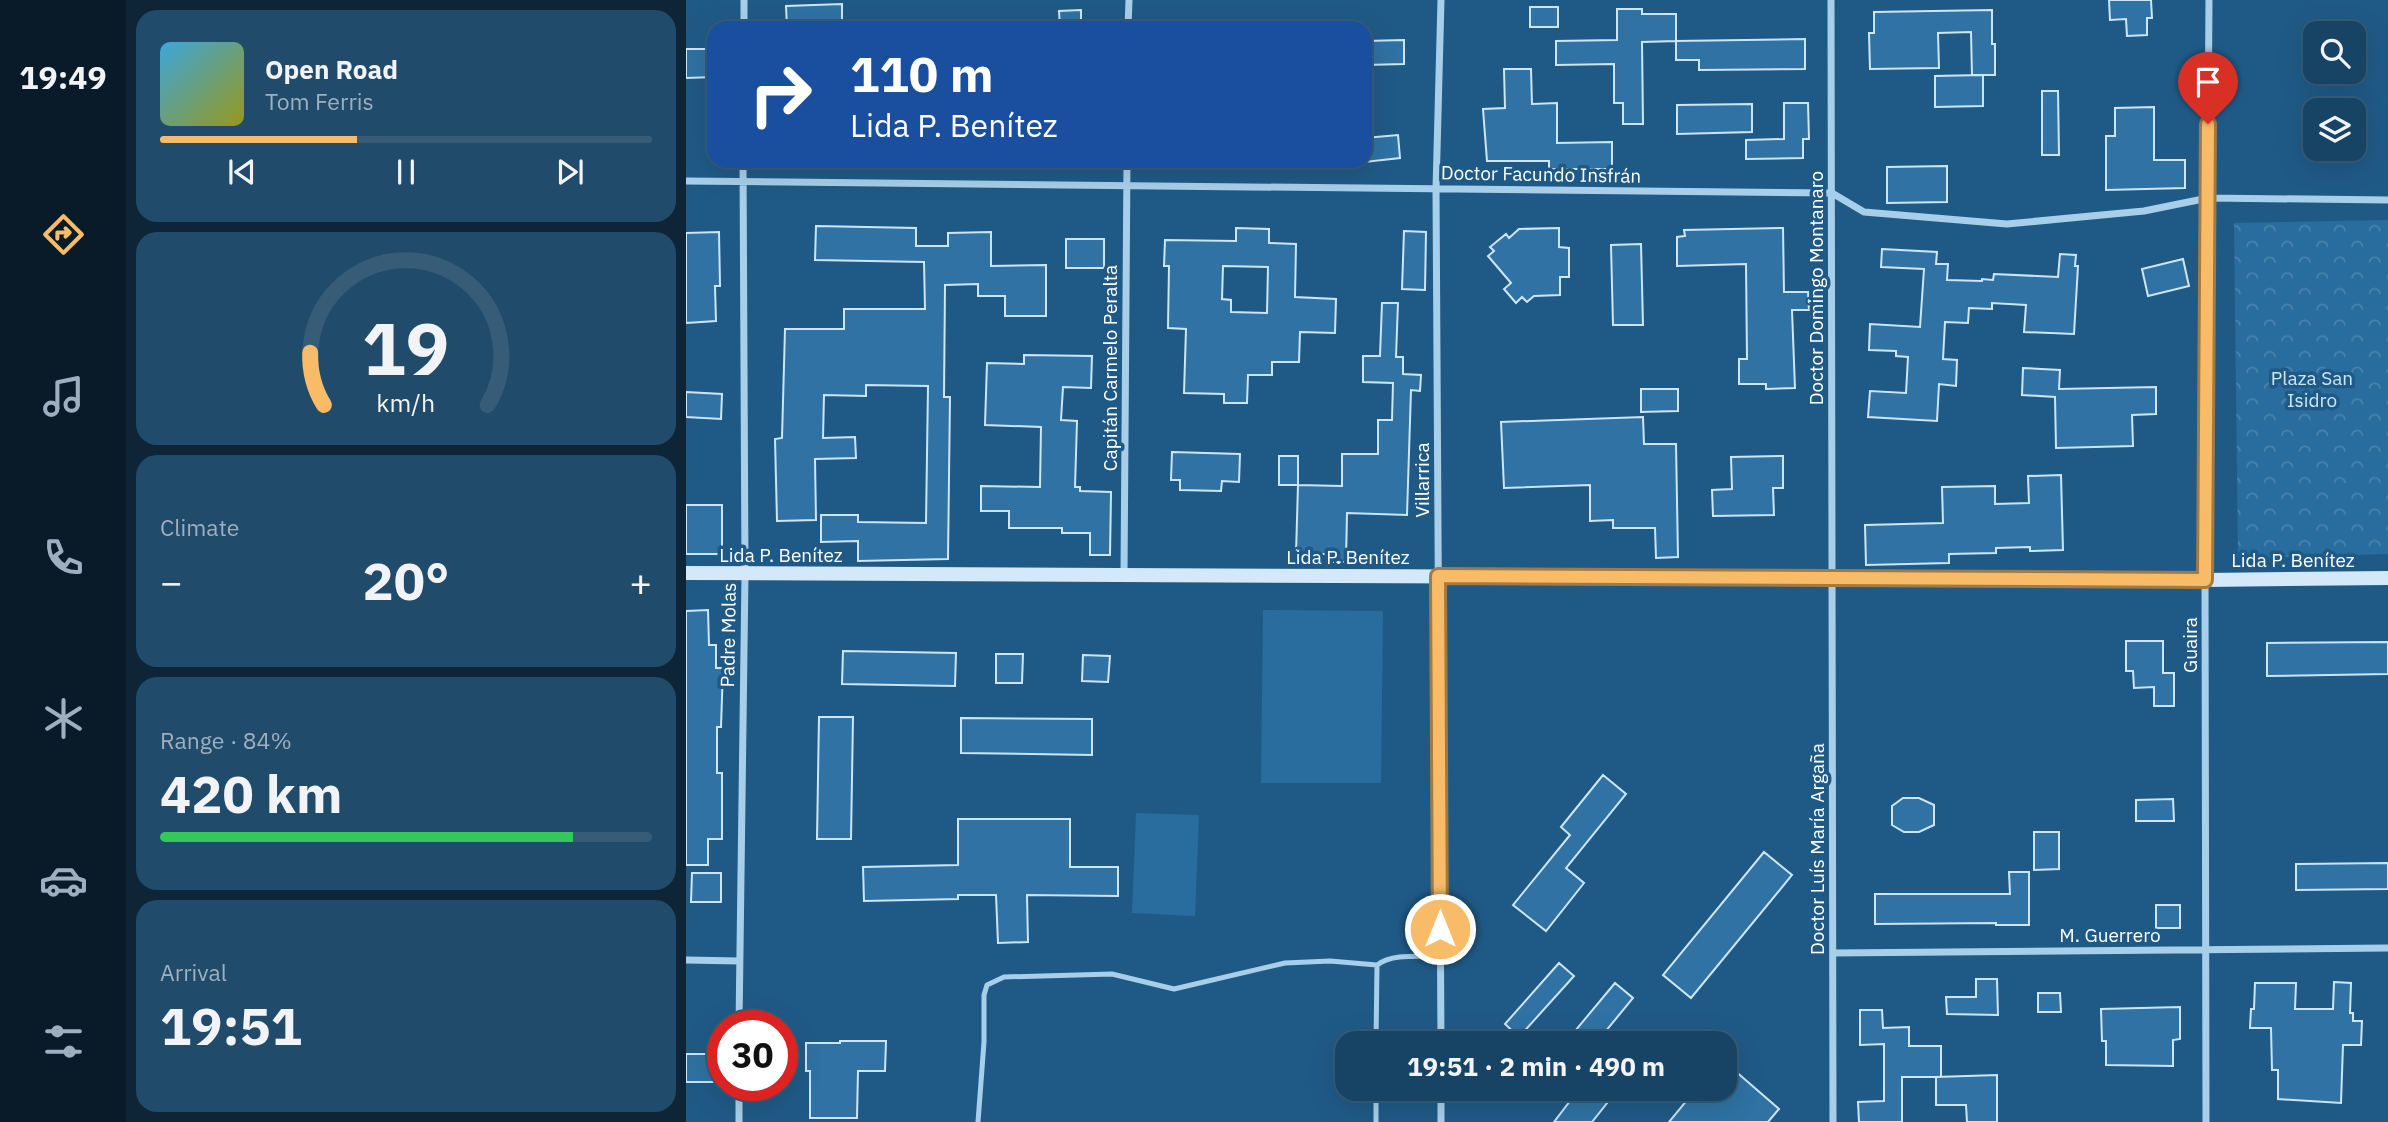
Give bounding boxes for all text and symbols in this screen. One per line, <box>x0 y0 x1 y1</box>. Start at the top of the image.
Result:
map controls <box>2303 21 2366 161</box>
button: search <box>2303 21 2366 84</box>
text: 110 m <box>850 42 994 105</box>
icon: right <box>735 49 826 140</box>
text: Open Road <box>265 52 398 86</box>
pin <box>2178 52 2238 124</box>
text: 19:49 <box>19 56 107 98</box>
icon: arrive <box>2189 63 2227 101</box>
text: Tom Ferris <box>265 86 374 116</box>
button: layers <box>2303 98 2366 161</box>
text: Lida P. Benítez <box>850 104 1058 146</box>
icon: previous <box>223 153 261 191</box>
icon: pause <box>387 153 425 191</box>
icon: next <box>551 153 589 191</box>
street label: Doctor Facundo Insfrán <box>1441 160 1641 188</box>
street label: Doctor Domingo Montanaro <box>1804 171 1828 405</box>
icon: directions <box>39 210 88 259</box>
street label: Capitán Carmelo Peralta <box>1098 265 1122 471</box>
text: 19 <box>362 300 450 395</box>
park label: Plaza San Isidro <box>2271 366 2353 412</box>
icon: music <box>39 372 88 421</box>
text: km/h <box>377 385 435 418</box>
street label: Villarrica <box>1410 442 1434 518</box>
text: Climate <box>160 512 239 542</box>
icon: phone <box>39 533 88 582</box>
street label: Lida P. Benítez <box>719 543 843 567</box>
street label: Lida P. Benítez <box>1286 545 1410 569</box>
text: 20° <box>363 547 449 614</box>
street label: Lida P. Benítez <box>2231 548 2355 572</box>
text: − <box>160 557 183 606</box>
text: + <box>629 557 652 606</box>
street label: Padre Molas <box>715 582 741 688</box>
street label: Guaira <box>2178 617 2202 673</box>
icon: climate <box>39 694 88 743</box>
text: Range · 84% <box>160 725 292 755</box>
street label: Doctor Luís María Argaña <box>1805 743 1829 955</box>
text: 420 km <box>160 760 342 827</box>
icon: car <box>39 856 88 905</box>
position arrow <box>1403 892 1477 966</box>
street label: M. Guerrero <box>2059 923 2161 947</box>
text: Arrival <box>160 957 227 987</box>
text: 19:51 <box>160 992 302 1059</box>
speed limit sign: 30 <box>707 1010 798 1101</box>
icon: filters <box>39 1017 88 1066</box>
text: 19:51 · 2 min · 490 m <box>1407 1049 1665 1083</box>

